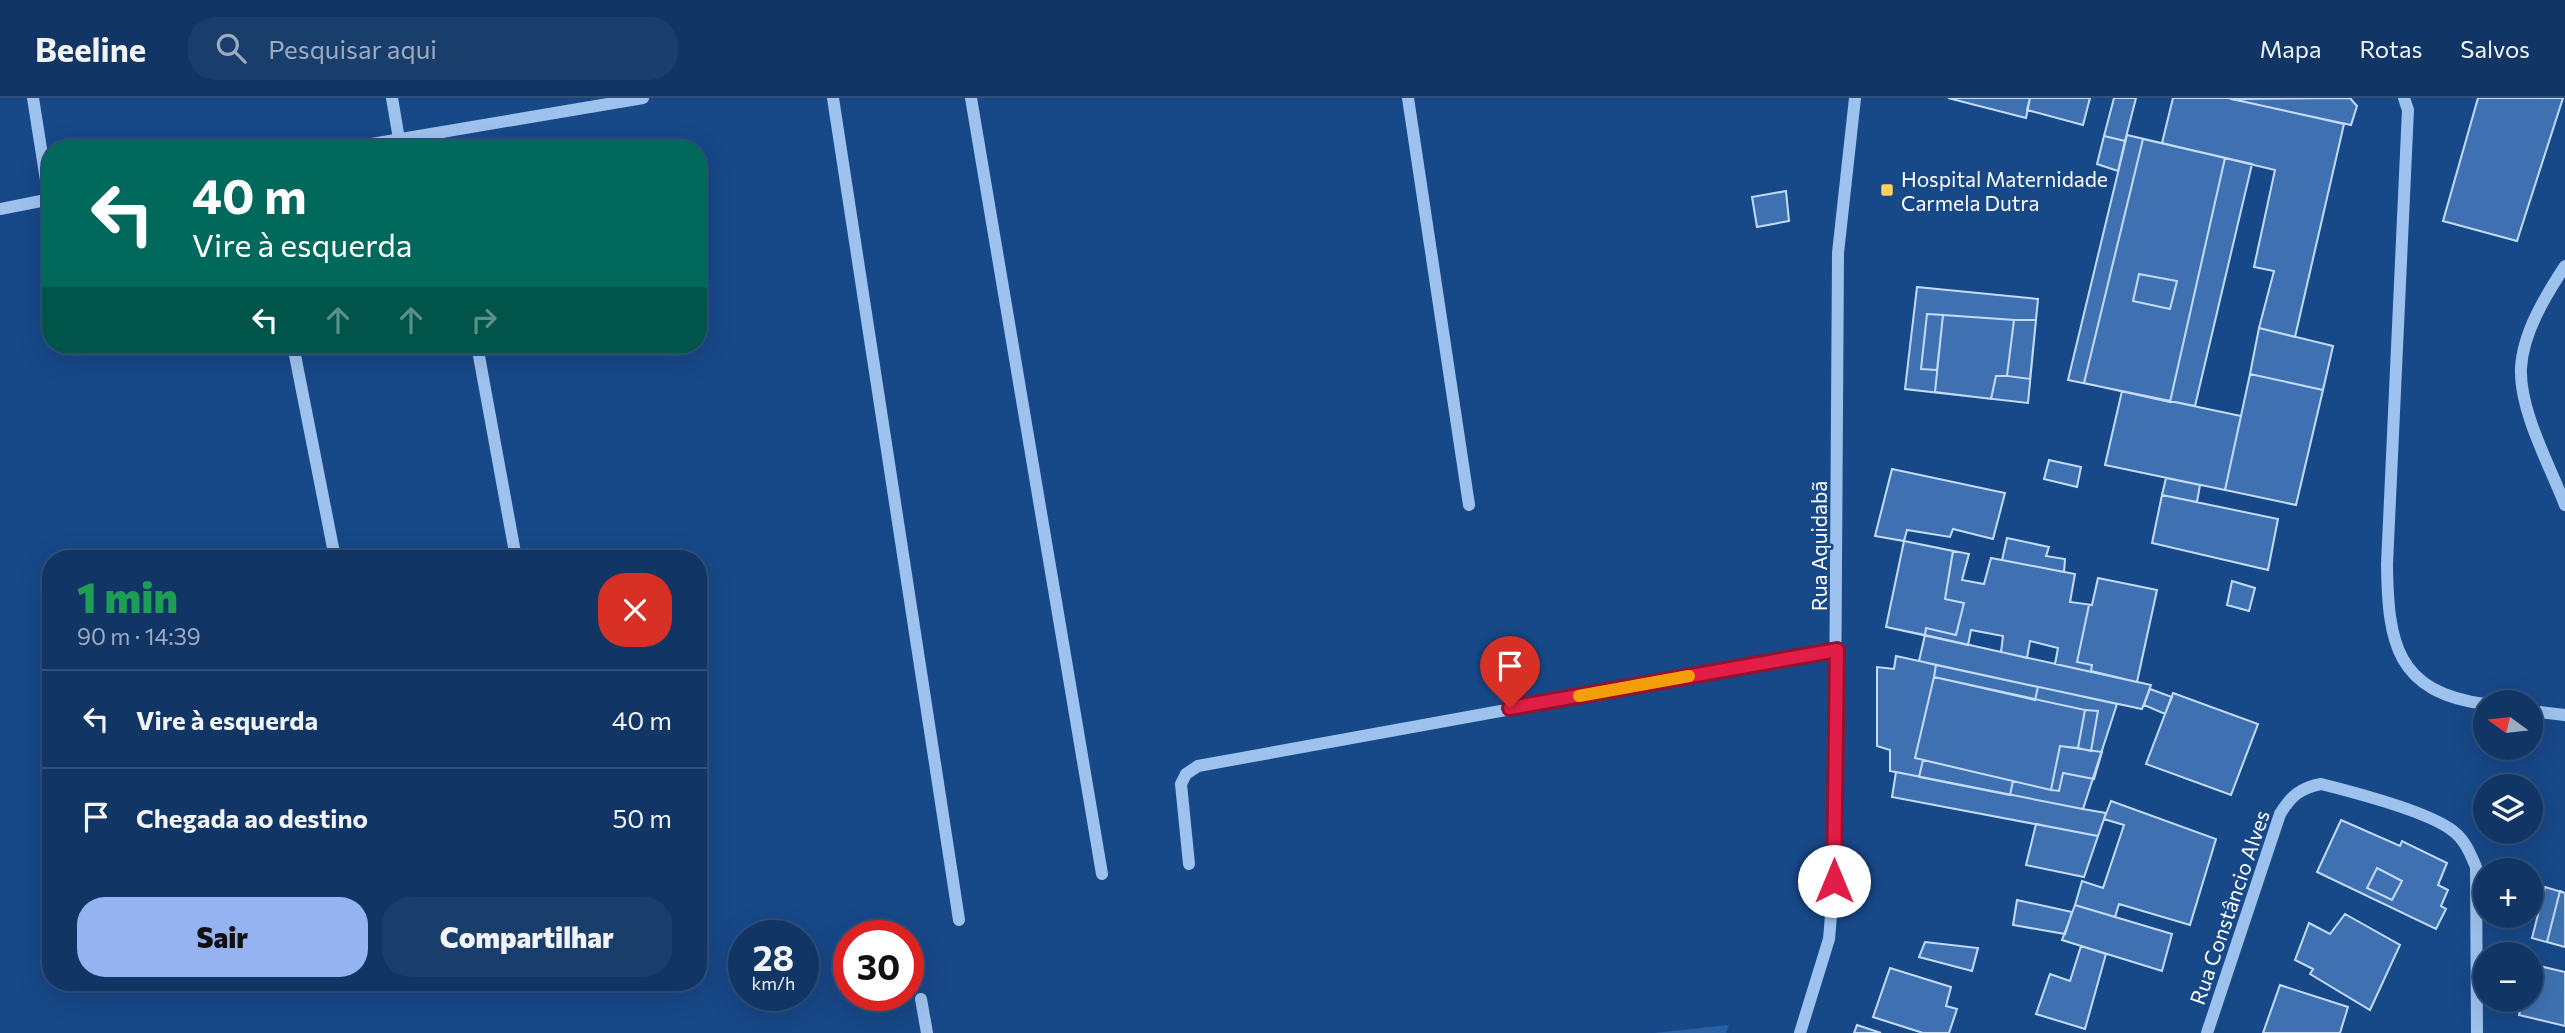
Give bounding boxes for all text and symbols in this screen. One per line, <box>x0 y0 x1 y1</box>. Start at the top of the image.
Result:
search box <box>188 17 678 80</box>
text: Beeline <box>35 28 146 69</box>
icon: search <box>212 29 250 67</box>
text: Pesquisar aqui <box>268 33 437 64</box>
text: Mapa <box>2260 34 2322 63</box>
text: Rotas <box>2360 34 2422 63</box>
text: Salvos <box>2460 34 2530 63</box>
text: 40 m <box>192 164 307 224</box>
place label: Hospital Maternidade Carmela Dutra <box>1901 166 2108 215</box>
icon: left <box>77 168 168 259</box>
marker: Hospital Maternidade Carmela Dutra <box>1879 182 1895 198</box>
text: Vire à esquerda <box>192 224 413 264</box>
icon: left <box>246 301 284 339</box>
icon: ahead <box>319 301 357 339</box>
icon: ahead <box>392 301 430 339</box>
icon: right <box>465 301 503 339</box>
street label: Rua Aquidabã <box>1806 481 1831 611</box>
text: 1 min <box>77 570 178 622</box>
button: close <box>598 573 672 647</box>
text: 90 m · 14:39 <box>77 622 201 650</box>
pin <box>1480 636 1540 708</box>
icon: arrive <box>1491 647 1529 685</box>
north arrow <box>2473 690 2543 760</box>
map controls <box>2473 690 2543 1012</box>
icon: left <box>77 700 115 738</box>
text: Vire à esquerda <box>136 704 318 735</box>
text: 40 m <box>612 704 672 735</box>
button: layers <box>2473 774 2543 844</box>
icon: arrive <box>77 798 115 836</box>
text: Chegada ao destino <box>136 802 368 833</box>
text: 50 m <box>612 802 672 833</box>
street label: Rua Constâncio Alves <box>2184 807 2274 1007</box>
position arrow <box>1797 844 1871 918</box>
button: + <box>2473 858 2543 928</box>
button: Sair <box>77 897 368 977</box>
button: Compartilhar <box>382 897 672 977</box>
speed limit sign: 30 <box>833 920 924 1011</box>
text: 28 <box>753 935 794 978</box>
button: − <box>2473 942 2543 1012</box>
text: km/h <box>752 972 795 994</box>

